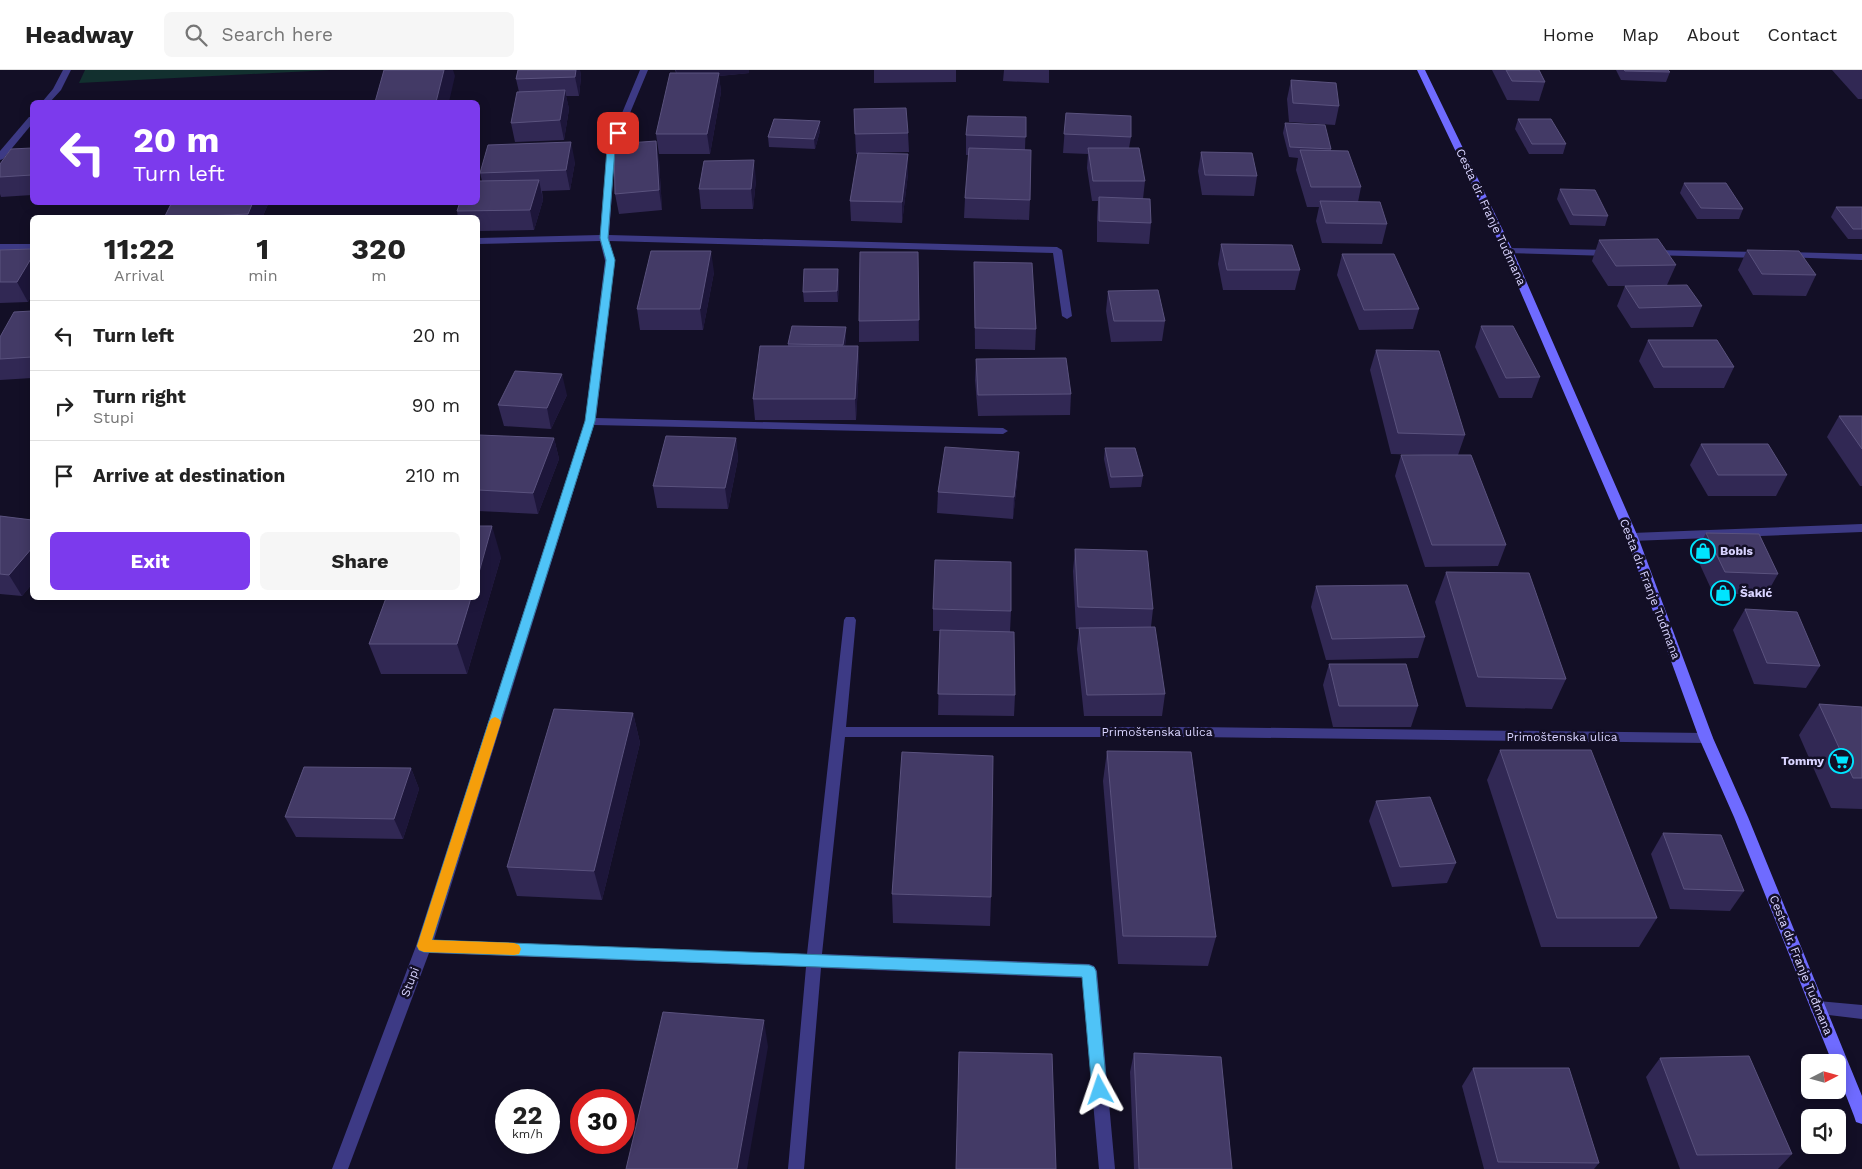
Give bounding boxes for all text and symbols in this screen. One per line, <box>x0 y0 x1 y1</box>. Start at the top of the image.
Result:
search box <box>164 12 514 57</box>
text: Headway <box>25 21 134 49</box>
icon: search <box>182 21 210 49</box>
text: Search here <box>222 23 333 46</box>
text: Home <box>1543 24 1594 45</box>
text: Map <box>1622 24 1659 45</box>
text: About <box>1687 24 1739 45</box>
text: Contact <box>1767 24 1837 45</box>
pin <box>597 112 639 154</box>
text: 20 m <box>133 119 219 161</box>
icon: arrive <box>604 119 632 147</box>
icon: left <box>50 120 115 185</box>
street label: Cesta dr. Franje Tuđmana <box>1453 146 1529 288</box>
text: Turn left <box>133 161 225 186</box>
text: 11:22 <box>104 231 174 266</box>
text: 1 <box>256 231 269 266</box>
text: 320 <box>351 231 406 266</box>
text: Arrival <box>114 266 164 285</box>
text: min <box>248 266 278 285</box>
text: m <box>371 266 386 285</box>
icon: left <box>50 322 78 350</box>
text: Turn left <box>93 324 174 347</box>
text: 20 m <box>413 324 460 347</box>
text: Turn right <box>93 385 186 408</box>
icon: right <box>50 392 78 420</box>
text: 90 m <box>412 394 460 417</box>
text: Stupi <box>93 408 134 427</box>
icon: arrive <box>50 462 78 490</box>
text: Arrive at destination <box>93 464 285 487</box>
text: 210 m <box>405 464 460 487</box>
street label: Cesta dr. Franje Tuđmana <box>1617 517 1683 661</box>
button: Exit <box>50 532 250 590</box>
button: Share <box>260 532 460 590</box>
shop icon: Bobis <box>1690 538 1716 564</box>
place label: Bobis <box>1720 544 1753 558</box>
shop icon: Šakić <box>1710 580 1736 606</box>
place label: Šakić <box>1740 586 1773 600</box>
street label: Primoštenska ulica <box>1101 725 1213 739</box>
street label: Primoštenska ulica <box>1506 730 1618 744</box>
supermarket icon: Tommy <box>1828 748 1854 774</box>
place label: Tommy <box>1781 754 1824 768</box>
street label: Cesta dr. Franje Tuđmana <box>1767 893 1836 1037</box>
street label: Stupi <box>398 965 422 999</box>
north arrow <box>1801 1054 1846 1099</box>
map controls <box>1801 1054 1846 1154</box>
position arrow <box>1073 1063 1125 1115</box>
speed limit sign: 30 <box>570 1089 635 1154</box>
text: 22 <box>513 1101 542 1130</box>
button: sound <box>1801 1109 1846 1154</box>
text: km/h <box>512 1127 543 1141</box>

